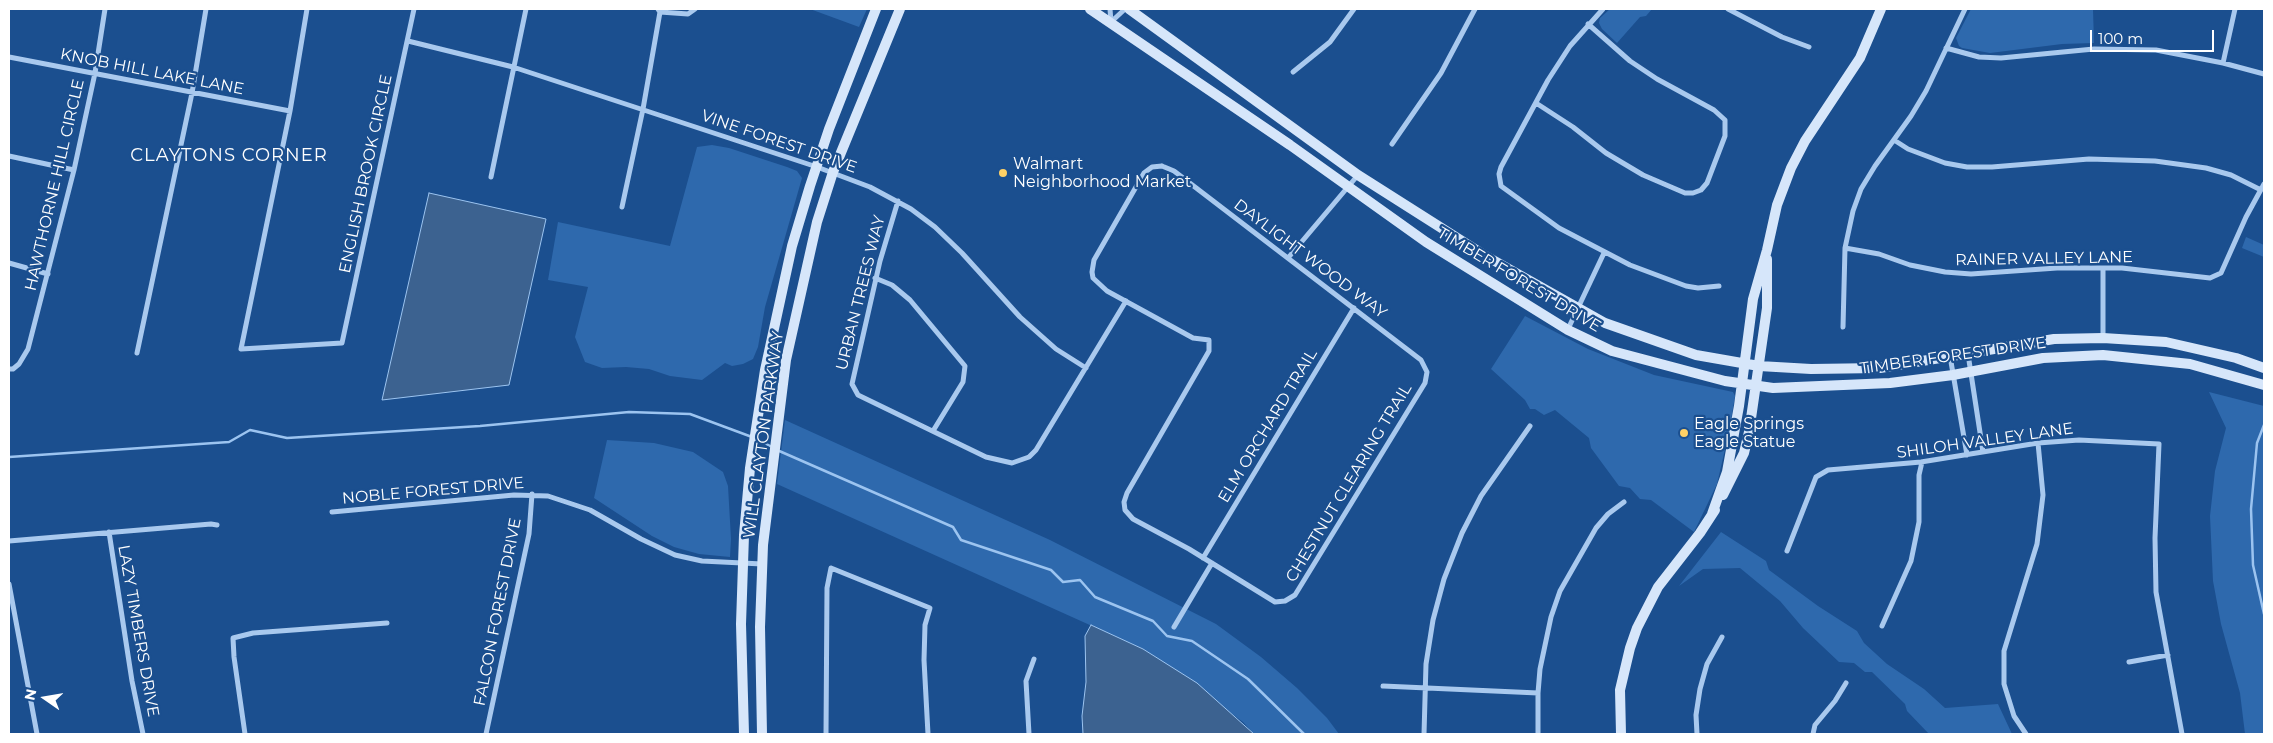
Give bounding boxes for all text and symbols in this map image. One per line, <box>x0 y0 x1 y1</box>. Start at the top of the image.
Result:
scale bar <box>2093 20 2217 52</box>
text: 100 m <box>2098 29 2143 48</box>
street label: KNOB HILL LAKE LANE <box>59 45 245 99</box>
street label: ENGLISH BROOK CIRCLE <box>336 73 396 275</box>
street label: HAWTHORNE HILL CIRCLE <box>21 77 89 293</box>
street label: VINE FOREST DRIVE <box>699 106 859 178</box>
district label: CLAYTONS CORNER <box>128 145 330 167</box>
place label: Walmart Neighborhood Market <box>1013 154 1191 192</box>
marker: Walmart Neighborhood Market <box>997 167 1009 179</box>
street label: DAYLIGHT WOOD WAY <box>1230 195 1390 323</box>
street label: URBAN TREES WAY <box>832 213 890 373</box>
street label: TIMBER FOREST DRIVE <box>1434 223 1604 337</box>
street label: RAINER VALLEY LANE <box>1955 248 2133 270</box>
street label: WILL CLAYTON PARKWAY <box>740 330 788 540</box>
street label: TIMBER FOREST DRIVE <box>1859 333 2047 379</box>
street label: ELM ORCHARD TRAIL <box>1214 346 1322 506</box>
street label: CHESTNUT CLEARING TRAIL <box>1282 380 1416 586</box>
place label: Eagle Springs Eagle Statue <box>1694 414 1804 452</box>
street label: SHILOH VALLEY LANE <box>1896 419 2074 463</box>
marker: Eagle Springs Eagle Statue <box>1678 427 1690 439</box>
street label: NOBLE FOREST DRIVE <box>341 473 525 509</box>
street label: FALCON FOREST DRIVE <box>470 516 526 708</box>
street label: LAZY TIMBERS DRIVE <box>113 543 163 719</box>
north arrow <box>20 673 70 723</box>
text: N <box>20 687 40 702</box>

